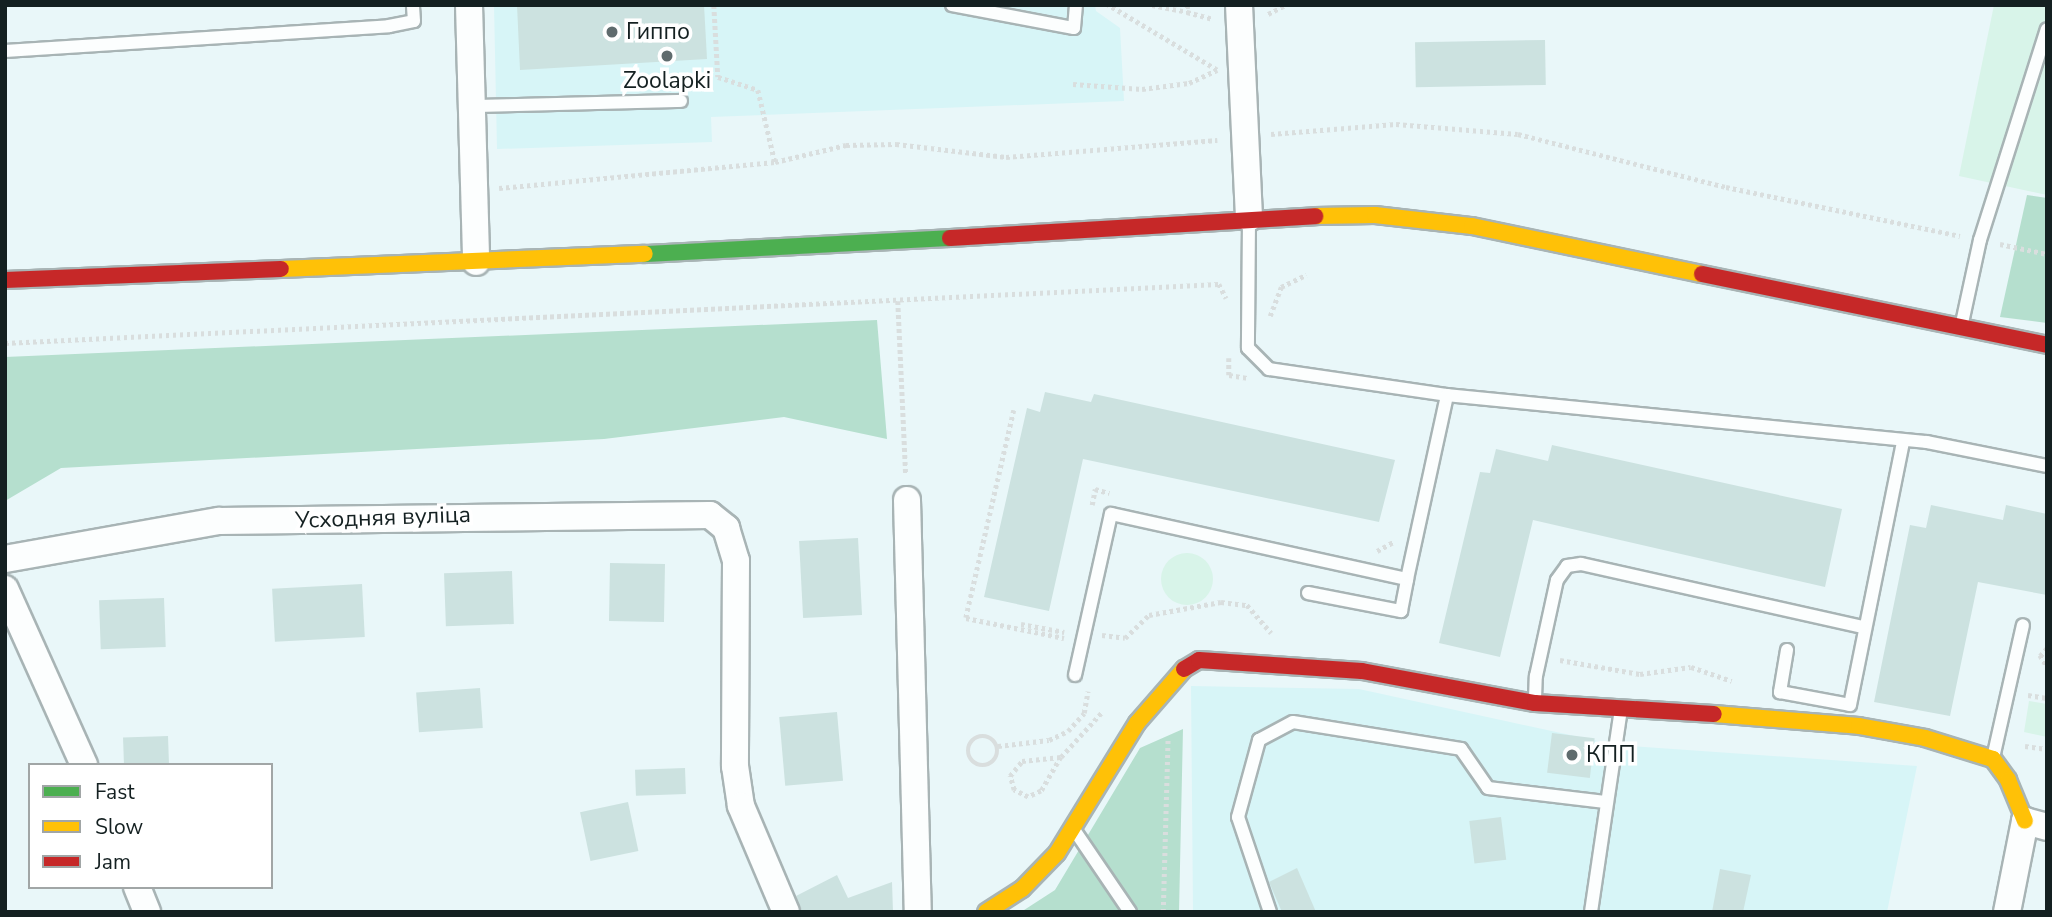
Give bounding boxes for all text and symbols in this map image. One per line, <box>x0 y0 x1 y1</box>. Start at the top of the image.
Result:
place label: Гиппо <box>626 18 690 46</box>
marker: Гиппо <box>604 24 620 40</box>
marker: Zoolapki <box>659 48 675 64</box>
place label: Zoolapki <box>623 67 711 95</box>
street label: Усходняя вуліца <box>295 501 471 535</box>
place label: КПП <box>1586 741 1636 769</box>
marker: КПП <box>1564 747 1580 763</box>
legend <box>28 763 273 889</box>
text: Fast <box>95 778 135 806</box>
text: Slow <box>95 813 143 841</box>
text: Jam <box>95 848 131 876</box>

